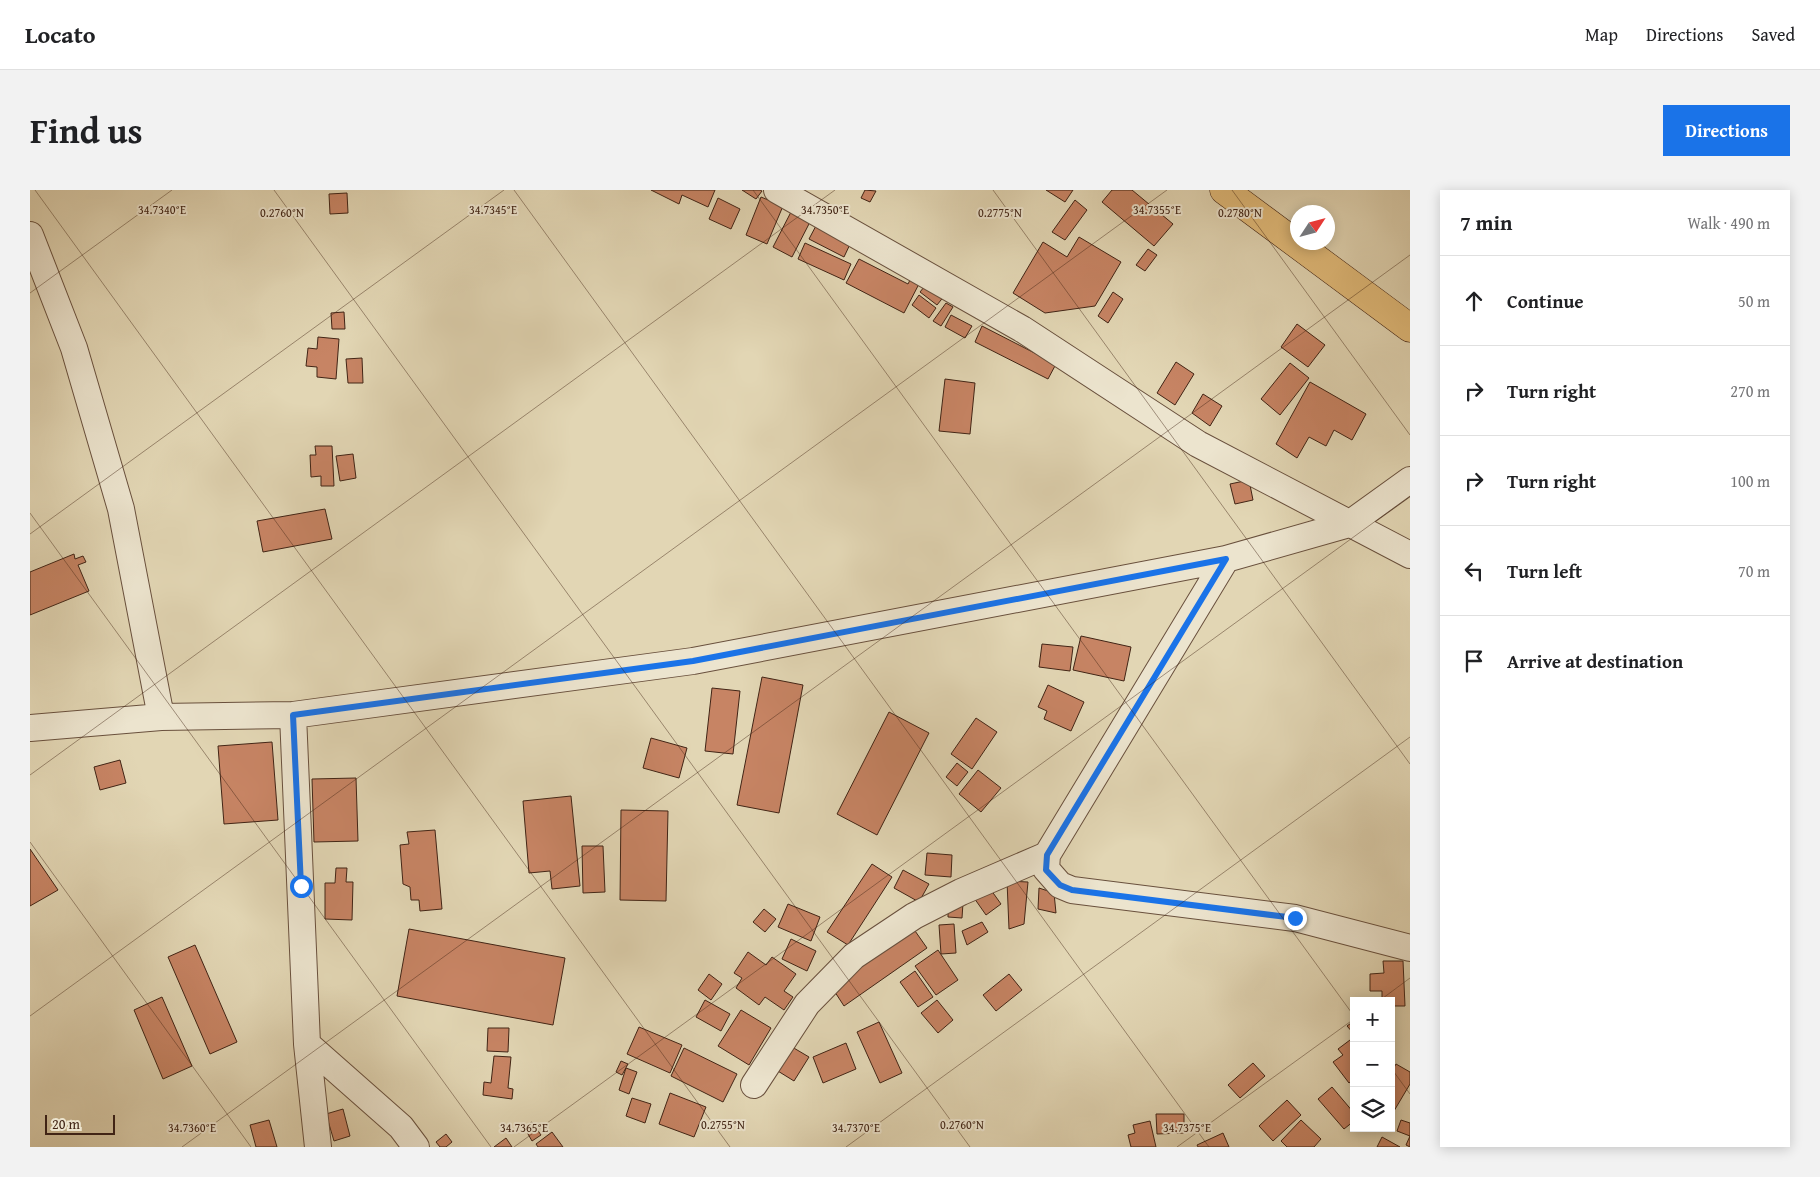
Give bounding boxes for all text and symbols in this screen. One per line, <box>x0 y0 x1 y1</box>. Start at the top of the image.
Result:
text: Locato <box>25 17 96 52</box>
text: Map <box>1585 21 1618 48</box>
text: Directions <box>1646 21 1723 48</box>
text: Saved <box>1751 21 1795 48</box>
text: Find us <box>30 105 143 156</box>
button: Directions <box>1663 105 1790 156</box>
text: 34.7340°E <box>138 201 186 218</box>
text: 34.7345°E <box>469 201 517 218</box>
text: 34.7350°E <box>801 201 849 218</box>
text: 34.7355°E <box>1133 201 1181 218</box>
text: 0.2760°N <box>260 204 304 221</box>
text: 0.2775°N <box>978 204 1022 221</box>
text: 0.2780°N <box>1218 204 1262 221</box>
north arrow <box>1290 205 1335 250</box>
text: 7 min <box>1460 207 1512 238</box>
text: Walk · 490 m <box>1687 211 1770 235</box>
icon: ahead <box>1460 287 1488 315</box>
text: Continue <box>1507 287 1584 315</box>
text: 50 m <box>1738 289 1770 313</box>
icon: right <box>1460 377 1488 405</box>
text: Turn right <box>1507 377 1596 405</box>
text: 270 m <box>1730 379 1770 403</box>
icon: right <box>1460 467 1488 495</box>
text: Turn right <box>1507 467 1596 495</box>
text: 100 m <box>1730 469 1770 493</box>
icon: left <box>1460 557 1488 585</box>
text: Turn left <box>1507 557 1582 585</box>
text: 70 m <box>1738 559 1770 583</box>
icon: arrive <box>1460 647 1488 675</box>
text: Arrive at destination <box>1507 647 1683 675</box>
route start <box>290 875 313 898</box>
route end <box>1284 907 1307 930</box>
map controls <box>1350 997 1395 1132</box>
button: + <box>1350 997 1395 1042</box>
button: − <box>1350 1042 1395 1087</box>
button: layers <box>1350 1087 1395 1132</box>
scale bar <box>45 1112 115 1135</box>
text: 20 m <box>52 1114 80 1134</box>
text: 0.2755°N <box>701 1116 745 1133</box>
text: 0.2760°N <box>940 1116 984 1133</box>
text: 34.7360°E <box>168 1119 216 1136</box>
text: 34.7365°E <box>500 1119 548 1136</box>
text: 34.7370°E <box>832 1119 880 1136</box>
text: 34.7375°E <box>1163 1119 1211 1136</box>

